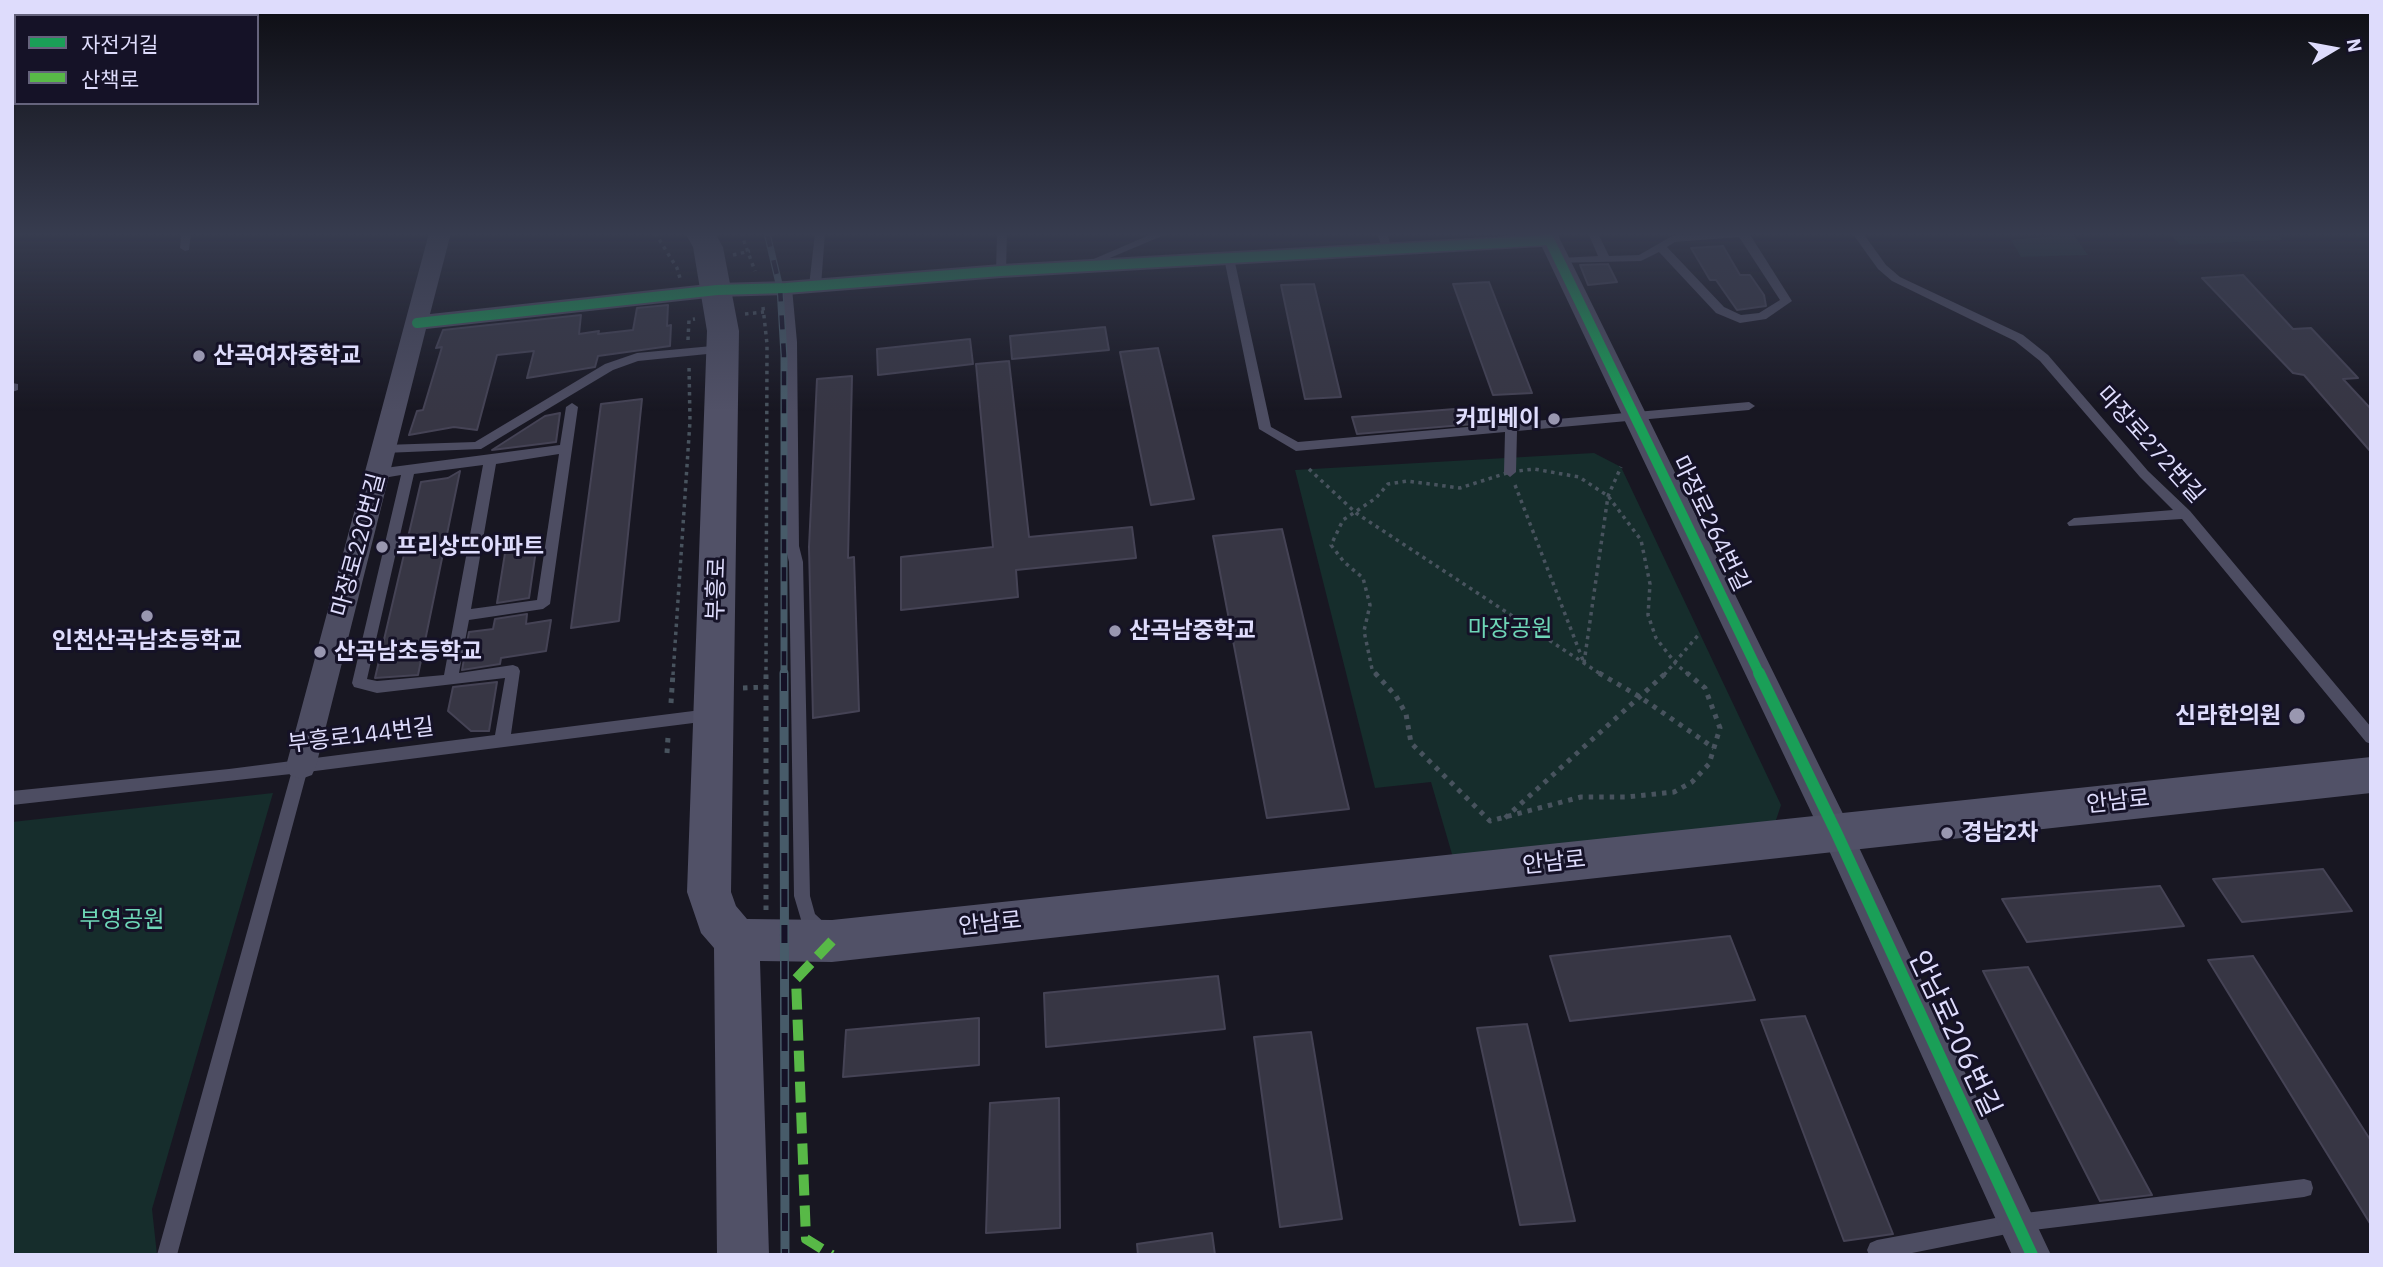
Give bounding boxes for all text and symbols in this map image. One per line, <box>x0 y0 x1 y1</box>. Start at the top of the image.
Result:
legend <box>14 14 259 105</box>
north arrow <box>2299 14 2369 84</box>
text: 자전거길 <box>81 30 158 58</box>
text: N <box>2342 36 2368 54</box>
text: 산책로 <box>81 65 139 93</box>
place label: 산곡여자중학교 <box>213 342 361 370</box>
marker: 산곡여자중학교 <box>191 348 207 364</box>
street label: 마장로272번길 <box>2090 381 2210 509</box>
place label: 커피베이 <box>1455 405 1540 433</box>
marker: 커피베이 <box>1546 411 1562 427</box>
street label: 마장로264번길 <box>1665 452 1755 596</box>
street label: 마장로220번길 <box>327 470 391 620</box>
place label: 프리상뜨아파트 <box>396 533 544 561</box>
marker: 프리상뜨아파트 <box>374 539 390 555</box>
street label: 부흥로 <box>702 557 732 621</box>
marker: 인천산곡남초등학교 <box>139 608 155 624</box>
park label: 마장공원 <box>1468 615 1552 643</box>
place label: 산곡남중학교 <box>1129 617 1256 645</box>
marker: 산곡남중학교 <box>1107 623 1123 639</box>
place label: 인천산곡남초등학교 <box>52 627 242 655</box>
place label: 산곡남초등학교 <box>334 638 482 666</box>
marker: 산곡남초등학교 <box>312 644 328 660</box>
place label: 신라한의원 <box>2175 702 2281 730</box>
marker: 신라한의원 <box>2287 706 2307 726</box>
street label: 부흥로144번길 <box>286 713 436 759</box>
street label: 안남로 <box>2085 785 2151 819</box>
place label: 경남2차 <box>1961 819 2038 847</box>
marker: 경남2차 <box>1939 825 1955 841</box>
street label: 안남로 <box>1521 846 1587 880</box>
park label: 부영공원 <box>80 906 164 934</box>
street label: 안남로 <box>957 907 1023 941</box>
street label: 안남로206번길 <box>1901 946 2007 1122</box>

